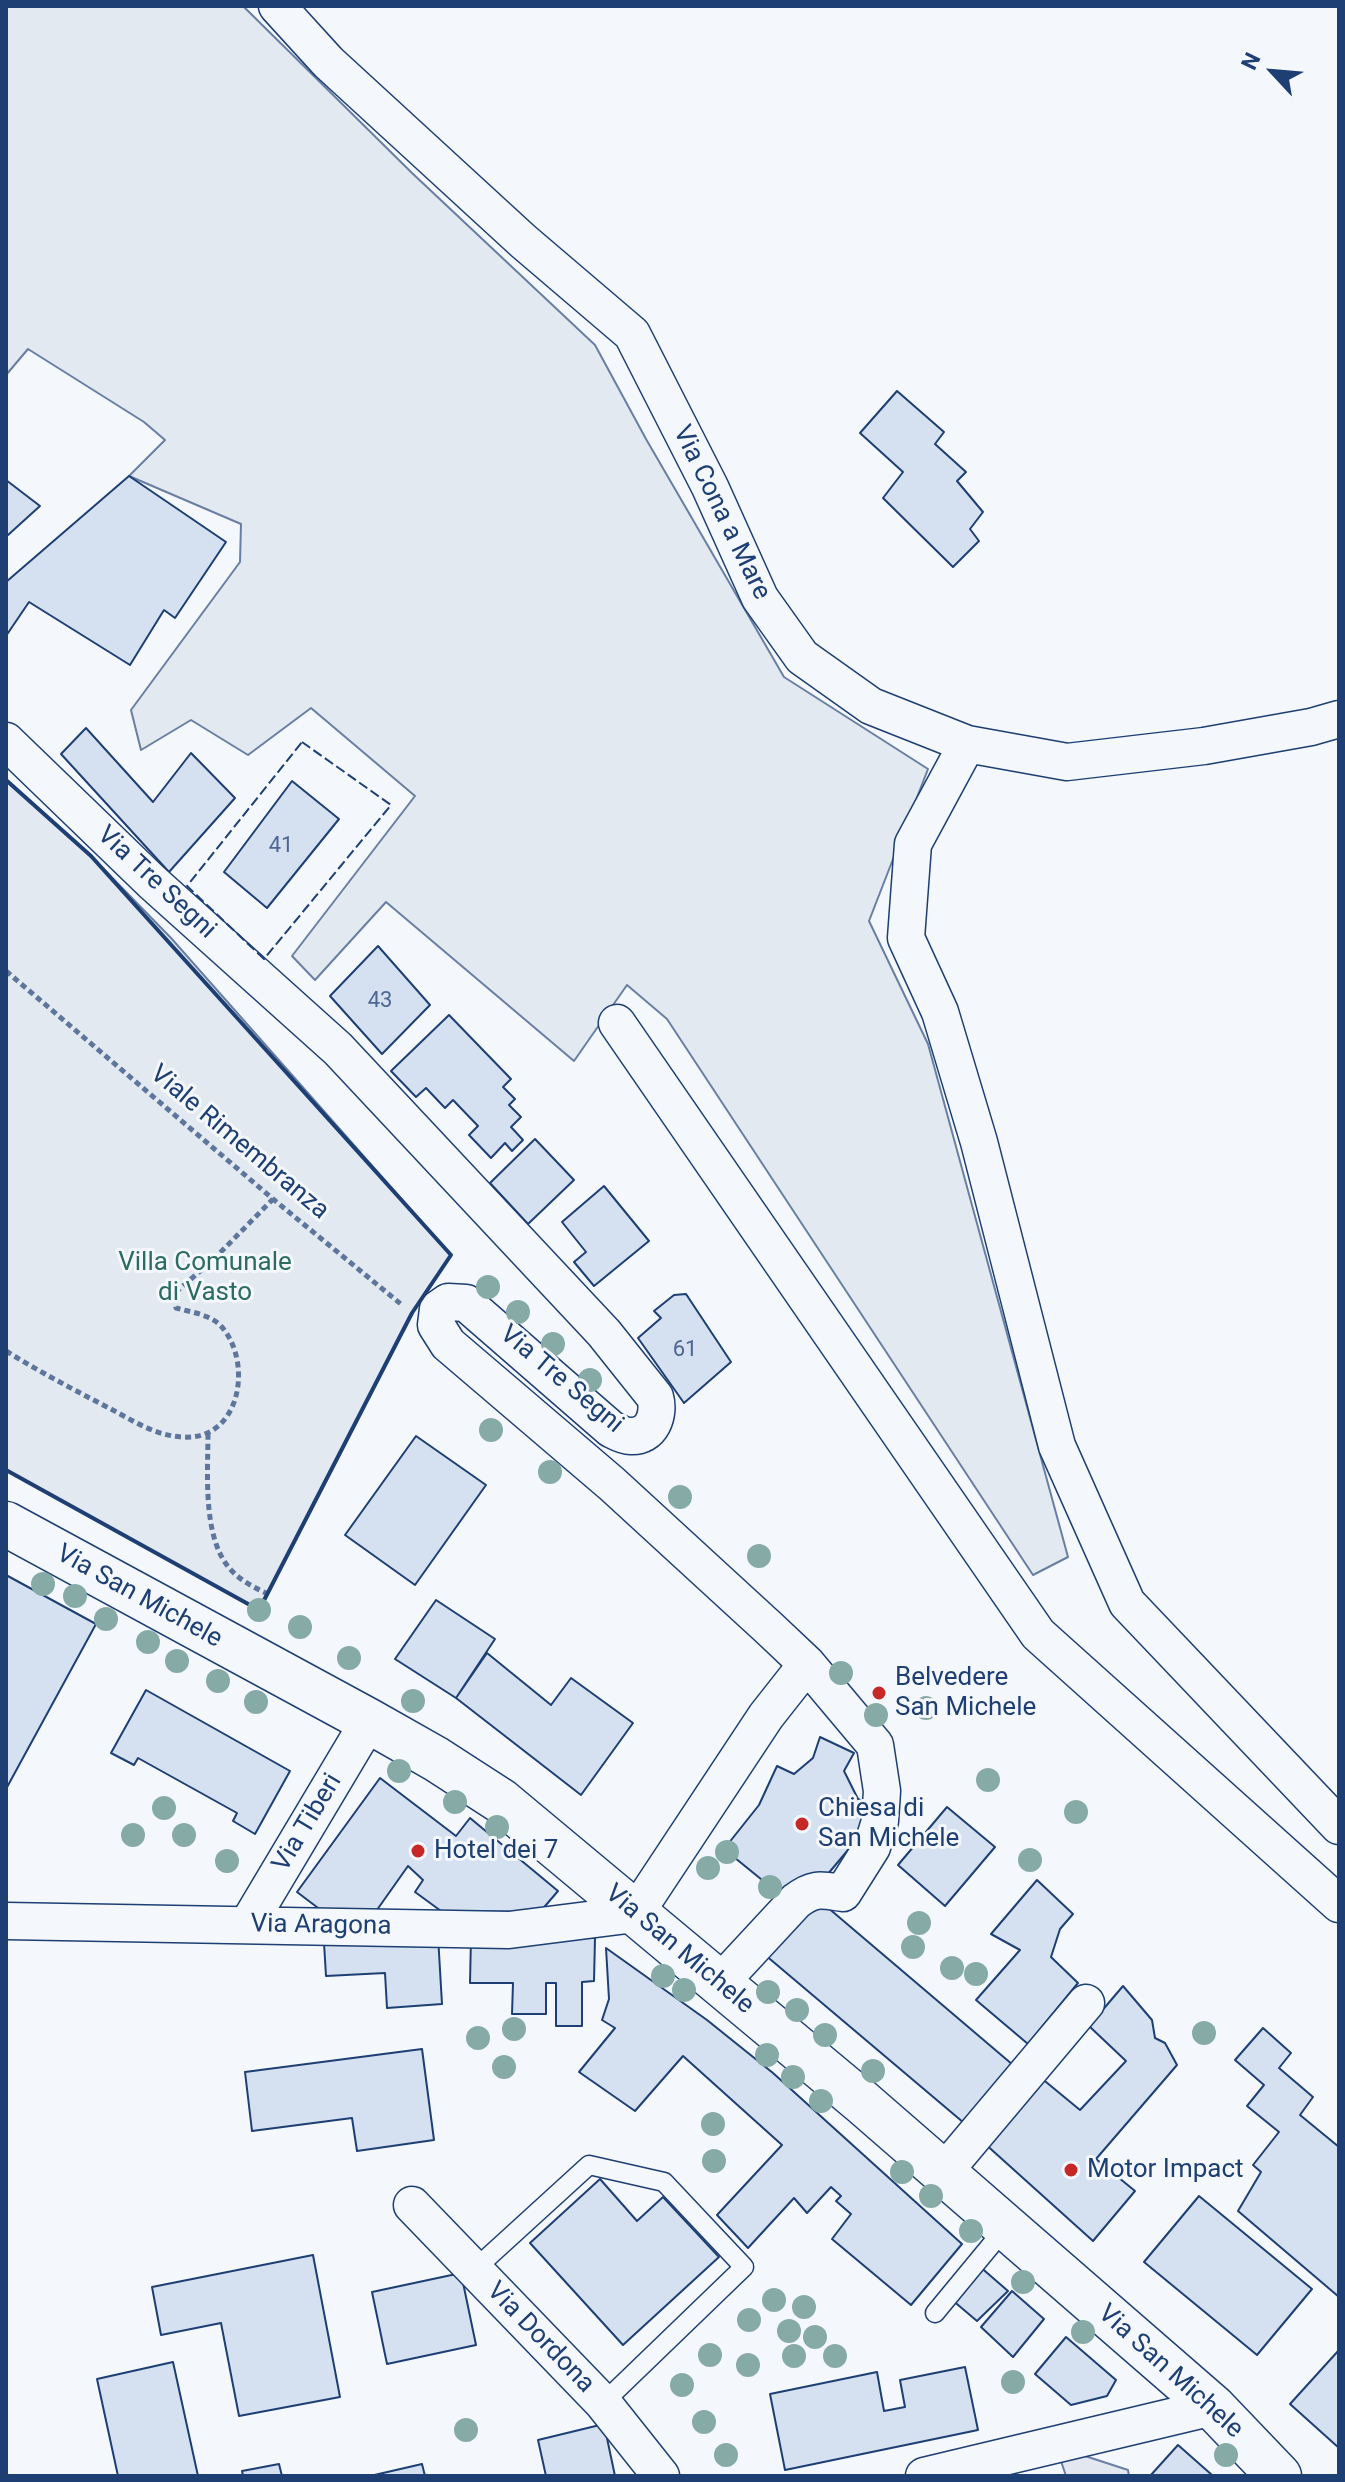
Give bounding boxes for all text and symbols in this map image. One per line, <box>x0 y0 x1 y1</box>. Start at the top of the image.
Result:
north arrow <box>1233 32 1313 112</box>
text: N <box>1236 49 1266 74</box>
street label: Via Cona a Mare <box>665 421 777 605</box>
street label: Via Tre Segni <box>90 820 222 946</box>
house number: 41 <box>269 833 293 859</box>
house number: 43 <box>368 988 392 1014</box>
street label: Viale Rimembranza <box>143 1059 335 1227</box>
park label: Villa Comunale di Vasto <box>118 1247 292 1308</box>
street label: Via Tre Segni <box>493 1319 629 1441</box>
house number: 61 <box>673 1337 697 1363</box>
street label: Via San Michele <box>51 1539 227 1655</box>
place label: Belvedere San Michele <box>895 1662 1036 1724</box>
marker: Belvedere San Michele <box>870 1684 888 1702</box>
street label: Via Tiberi <box>267 1768 349 1878</box>
place label: Chiesa di San Michele <box>818 1793 959 1854</box>
marker: Chiesa di San Michele <box>793 1815 811 1833</box>
place label: Hotel dei 7 <box>434 1835 558 1867</box>
marker: Hotel dei 7 <box>409 1842 427 1860</box>
street label: Via San Michele <box>598 1879 760 2021</box>
street label: Via Aragona <box>250 1909 392 1943</box>
place label: Motor Impact <box>1087 2154 1244 2186</box>
marker: Motor Impact <box>1062 2161 1080 2179</box>
street label: Via Dordona <box>479 2276 601 2400</box>
street label: Via San Michele <box>1091 2299 1249 2445</box>

